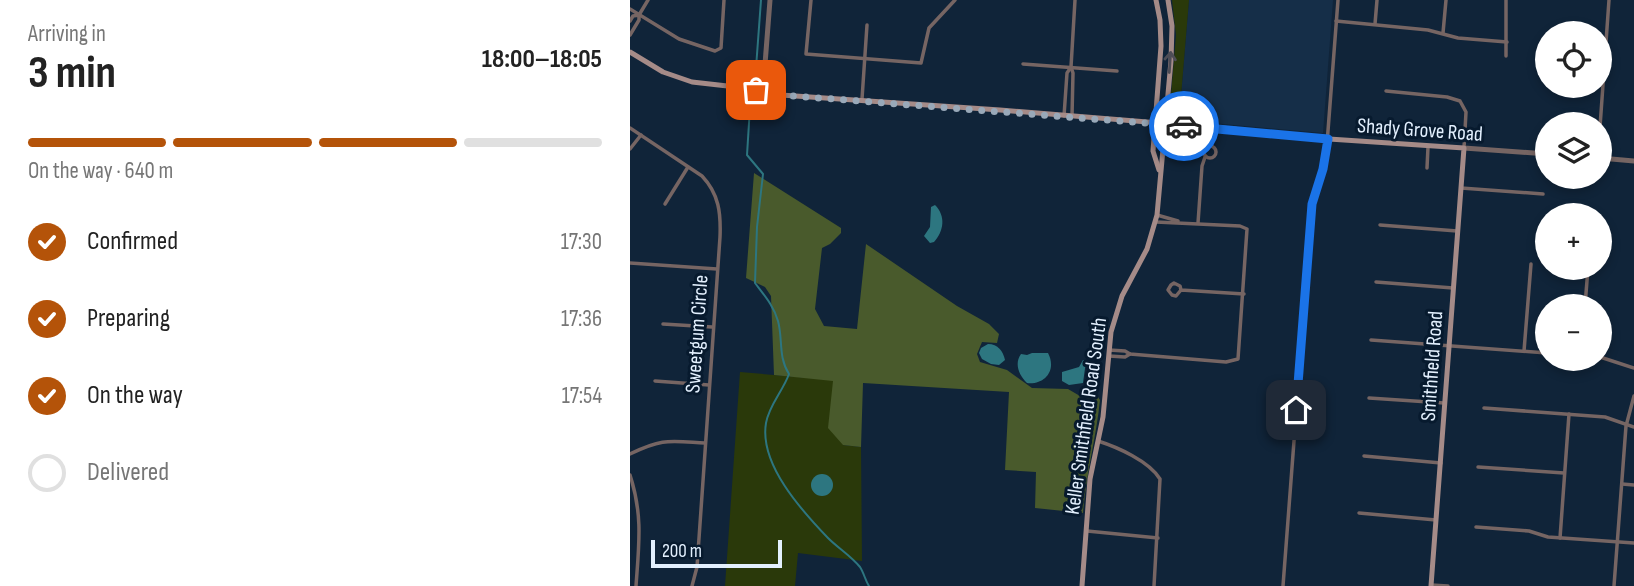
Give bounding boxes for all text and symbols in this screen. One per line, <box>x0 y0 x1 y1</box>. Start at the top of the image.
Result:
text: Arriving in <box>28 20 106 48</box>
map controls <box>1535 21 1612 371</box>
button: locate <box>1535 21 1612 98</box>
text: 18:00–18:05 <box>482 44 602 75</box>
text: 3 min <box>28 46 116 101</box>
one-way arrow <box>1164 51 1177 74</box>
pin <box>726 60 786 120</box>
icon: bag <box>737 71 775 109</box>
courier <box>1149 91 1219 161</box>
icon: car <box>1165 107 1203 145</box>
button: layers <box>1535 112 1612 189</box>
street label: Shady Grove Road <box>1356 113 1484 147</box>
text: On the way · 640 m <box>28 157 173 185</box>
button: + <box>1535 203 1612 280</box>
icon: check <box>28 223 66 261</box>
text: Confirmed <box>87 226 178 257</box>
text: 17:30 <box>561 228 602 256</box>
street label: Sweetgum Circle <box>680 274 714 394</box>
button: − <box>1535 294 1612 371</box>
icon: check <box>28 300 66 338</box>
text: Preparing <box>87 303 170 334</box>
text: 17:36 <box>561 305 602 333</box>
street label: Smithfield Road <box>1416 310 1448 422</box>
street label: Keller Smithfield Road South <box>1060 316 1112 516</box>
icon: check <box>28 377 66 415</box>
text: On the way <box>87 380 183 411</box>
pin <box>1266 380 1326 440</box>
text: 17:54 <box>562 382 602 410</box>
icon: home <box>1277 391 1315 429</box>
text: Delivered <box>87 457 169 488</box>
scale bar <box>651 537 782 569</box>
text: 200 m <box>662 540 702 563</box>

